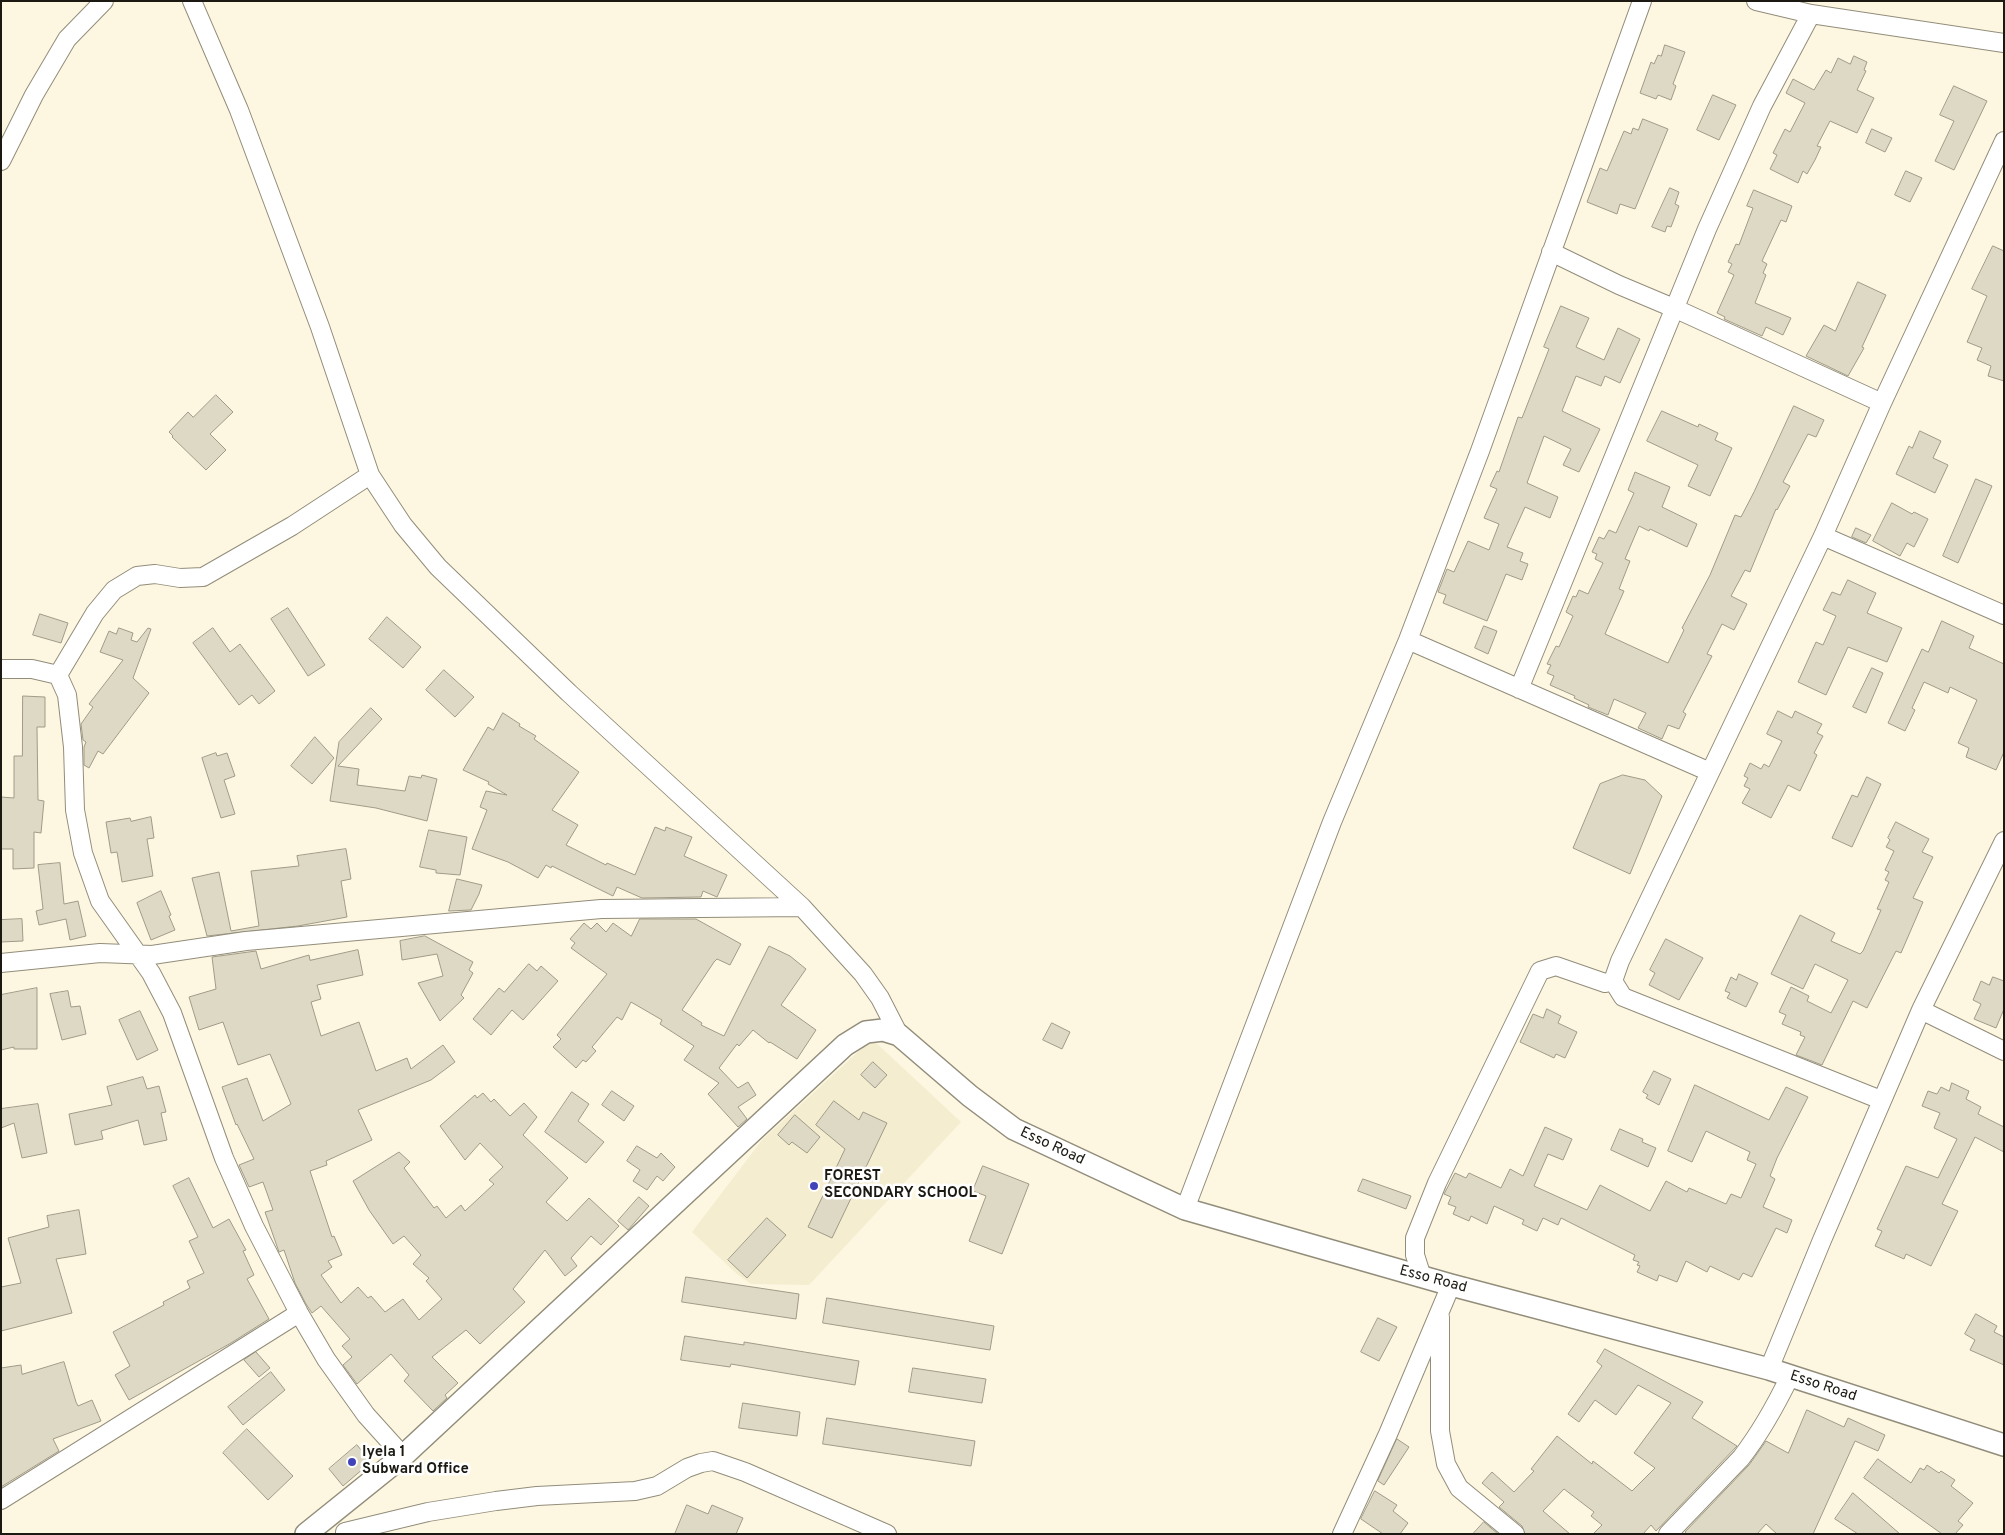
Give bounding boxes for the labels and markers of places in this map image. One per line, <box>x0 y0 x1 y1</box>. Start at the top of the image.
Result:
place label: FOREST SECONDARY SCHOOL <box>824 1168 977 1203</box>
marker: FOREST SECONDARY SCHOOL <box>808 1180 820 1192</box>
place label: Iyela 1 Subward Office <box>362 1444 469 1479</box>
marker: Iyela 1 Subward Office <box>346 1456 358 1468</box>

